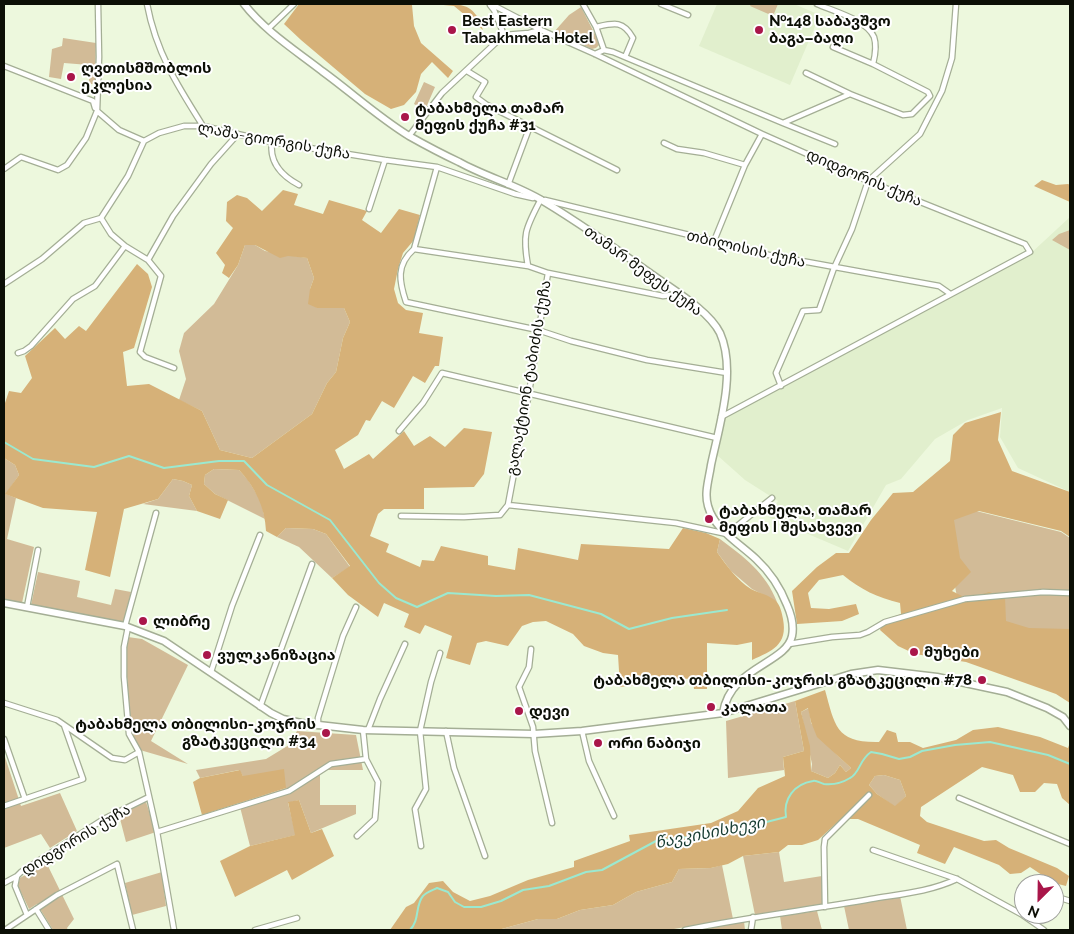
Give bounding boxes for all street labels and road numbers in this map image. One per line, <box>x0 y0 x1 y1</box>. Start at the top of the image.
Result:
street label: ლაშა-გიორგის ქუჩა <box>196 119 352 163</box>
street label: დიდგორის ქუჩა <box>803 145 925 211</box>
street label: თამარ მეფეს ქუჩა <box>580 222 706 320</box>
street label: თბილისის ქუჩა <box>685 227 807 271</box>
street label: გალაქტიონ ტაბიძის ქუჩა <box>503 279 555 477</box>
street label: დიდგორის ქუჩა <box>18 800 134 880</box>

